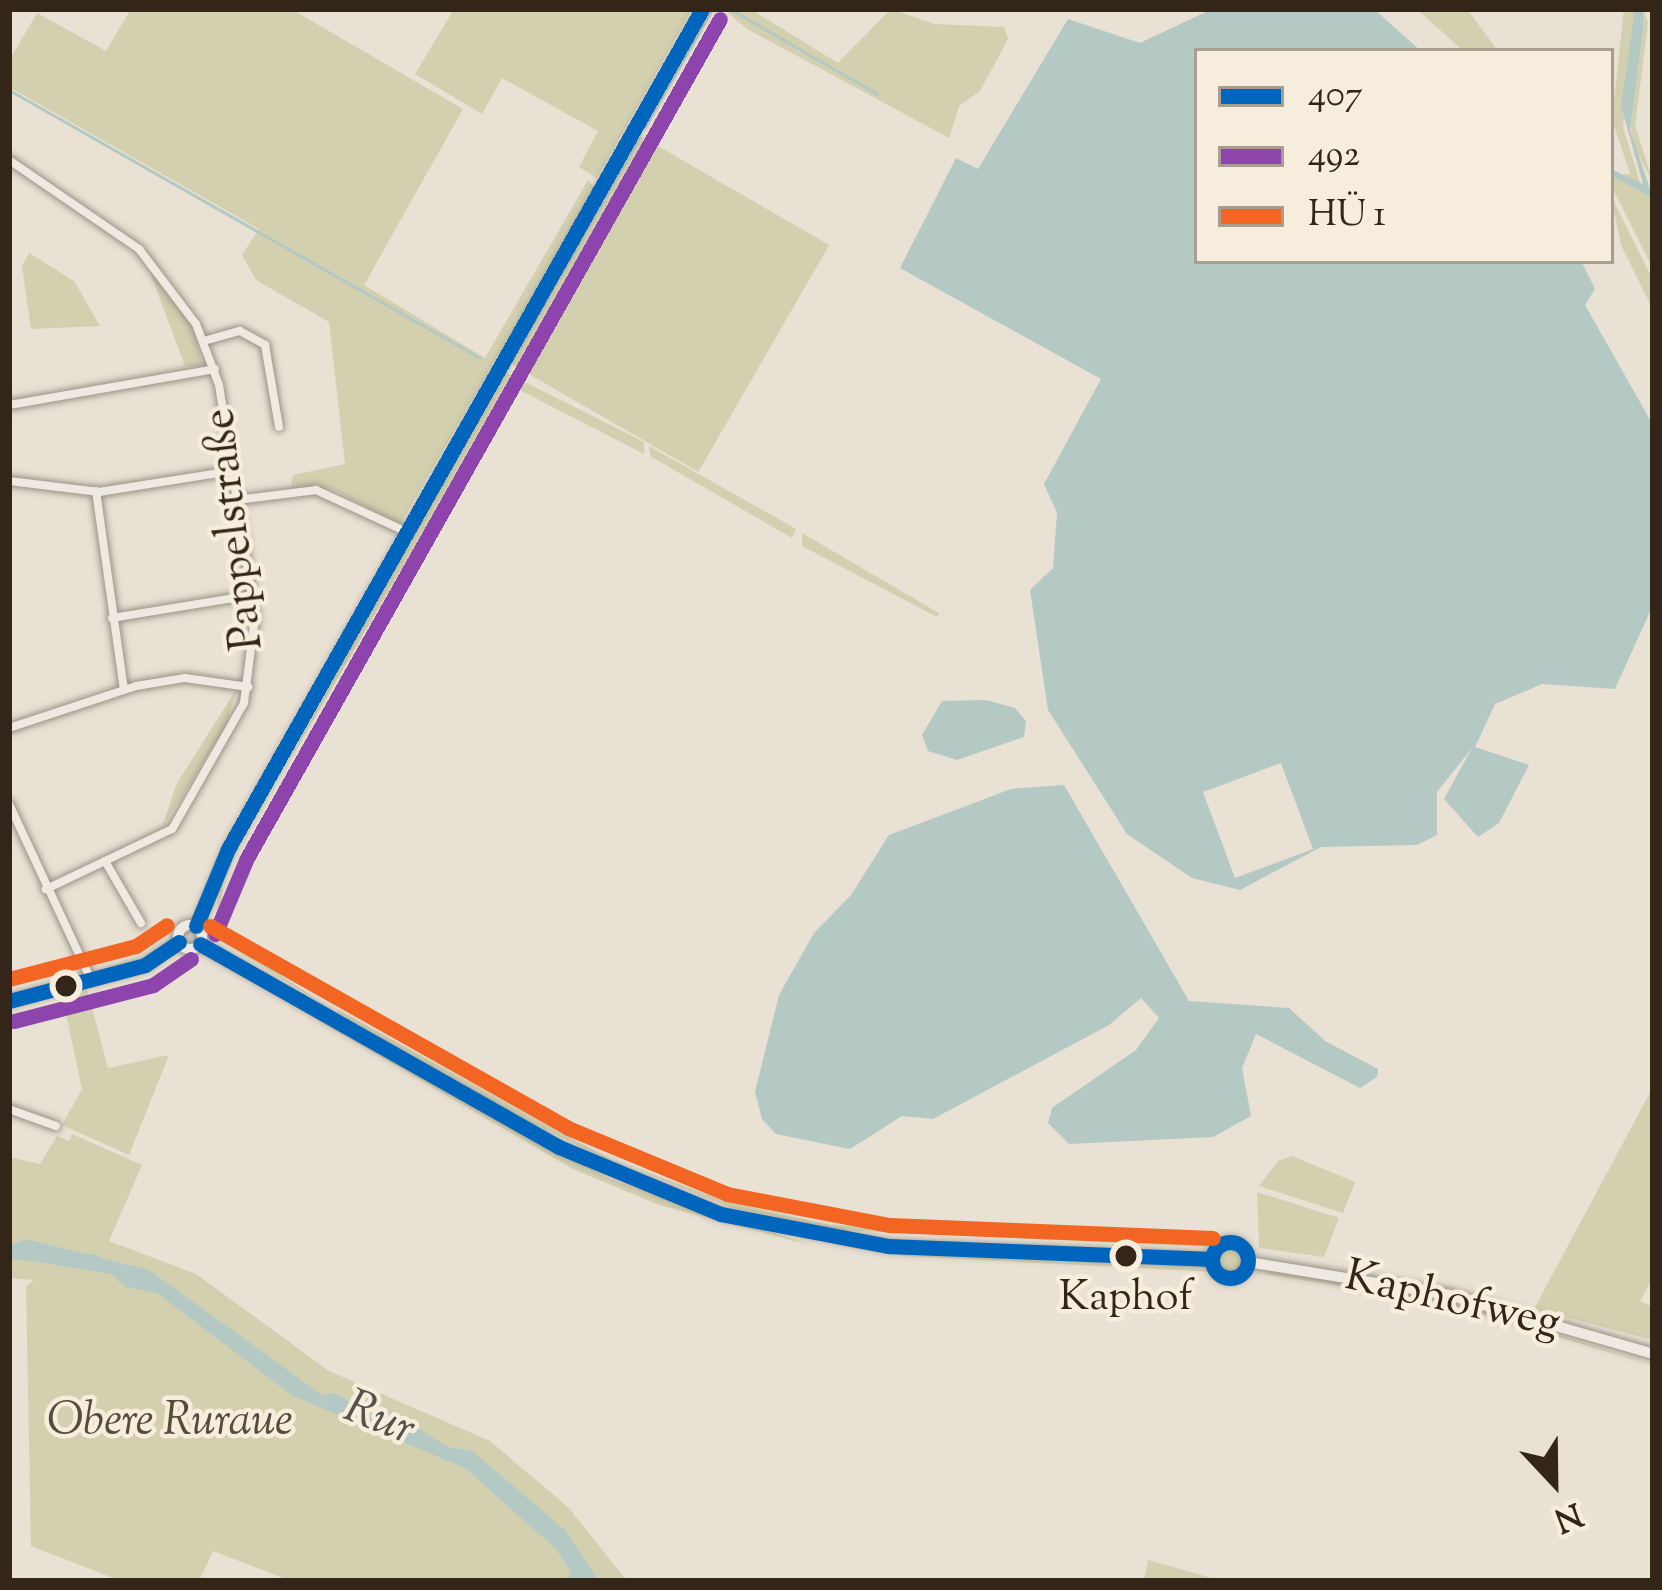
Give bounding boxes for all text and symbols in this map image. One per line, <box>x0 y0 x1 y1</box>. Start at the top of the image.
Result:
legend <box>1194 48 1614 264</box>
text: 407 <box>1308 70 1363 122</box>
text: 492 <box>1308 130 1360 182</box>
text: HÜ 1 <box>1308 190 1386 242</box>
street label: Pappelstraße <box>194 405 278 653</box>
unlabelled marker <box>55 975 77 997</box>
marker: Kaphof <box>1115 1245 1137 1267</box>
street label: Kaphofweg <box>1339 1251 1565 1353</box>
place label: Kaphof <box>1059 1274 1193 1324</box>
water label: Rur <box>335 1380 423 1460</box>
park label: Obere Ruraue <box>47 1396 293 1450</box>
north arrow <box>1494 1422 1614 1542</box>
text: N <box>1546 1488 1589 1543</box>

